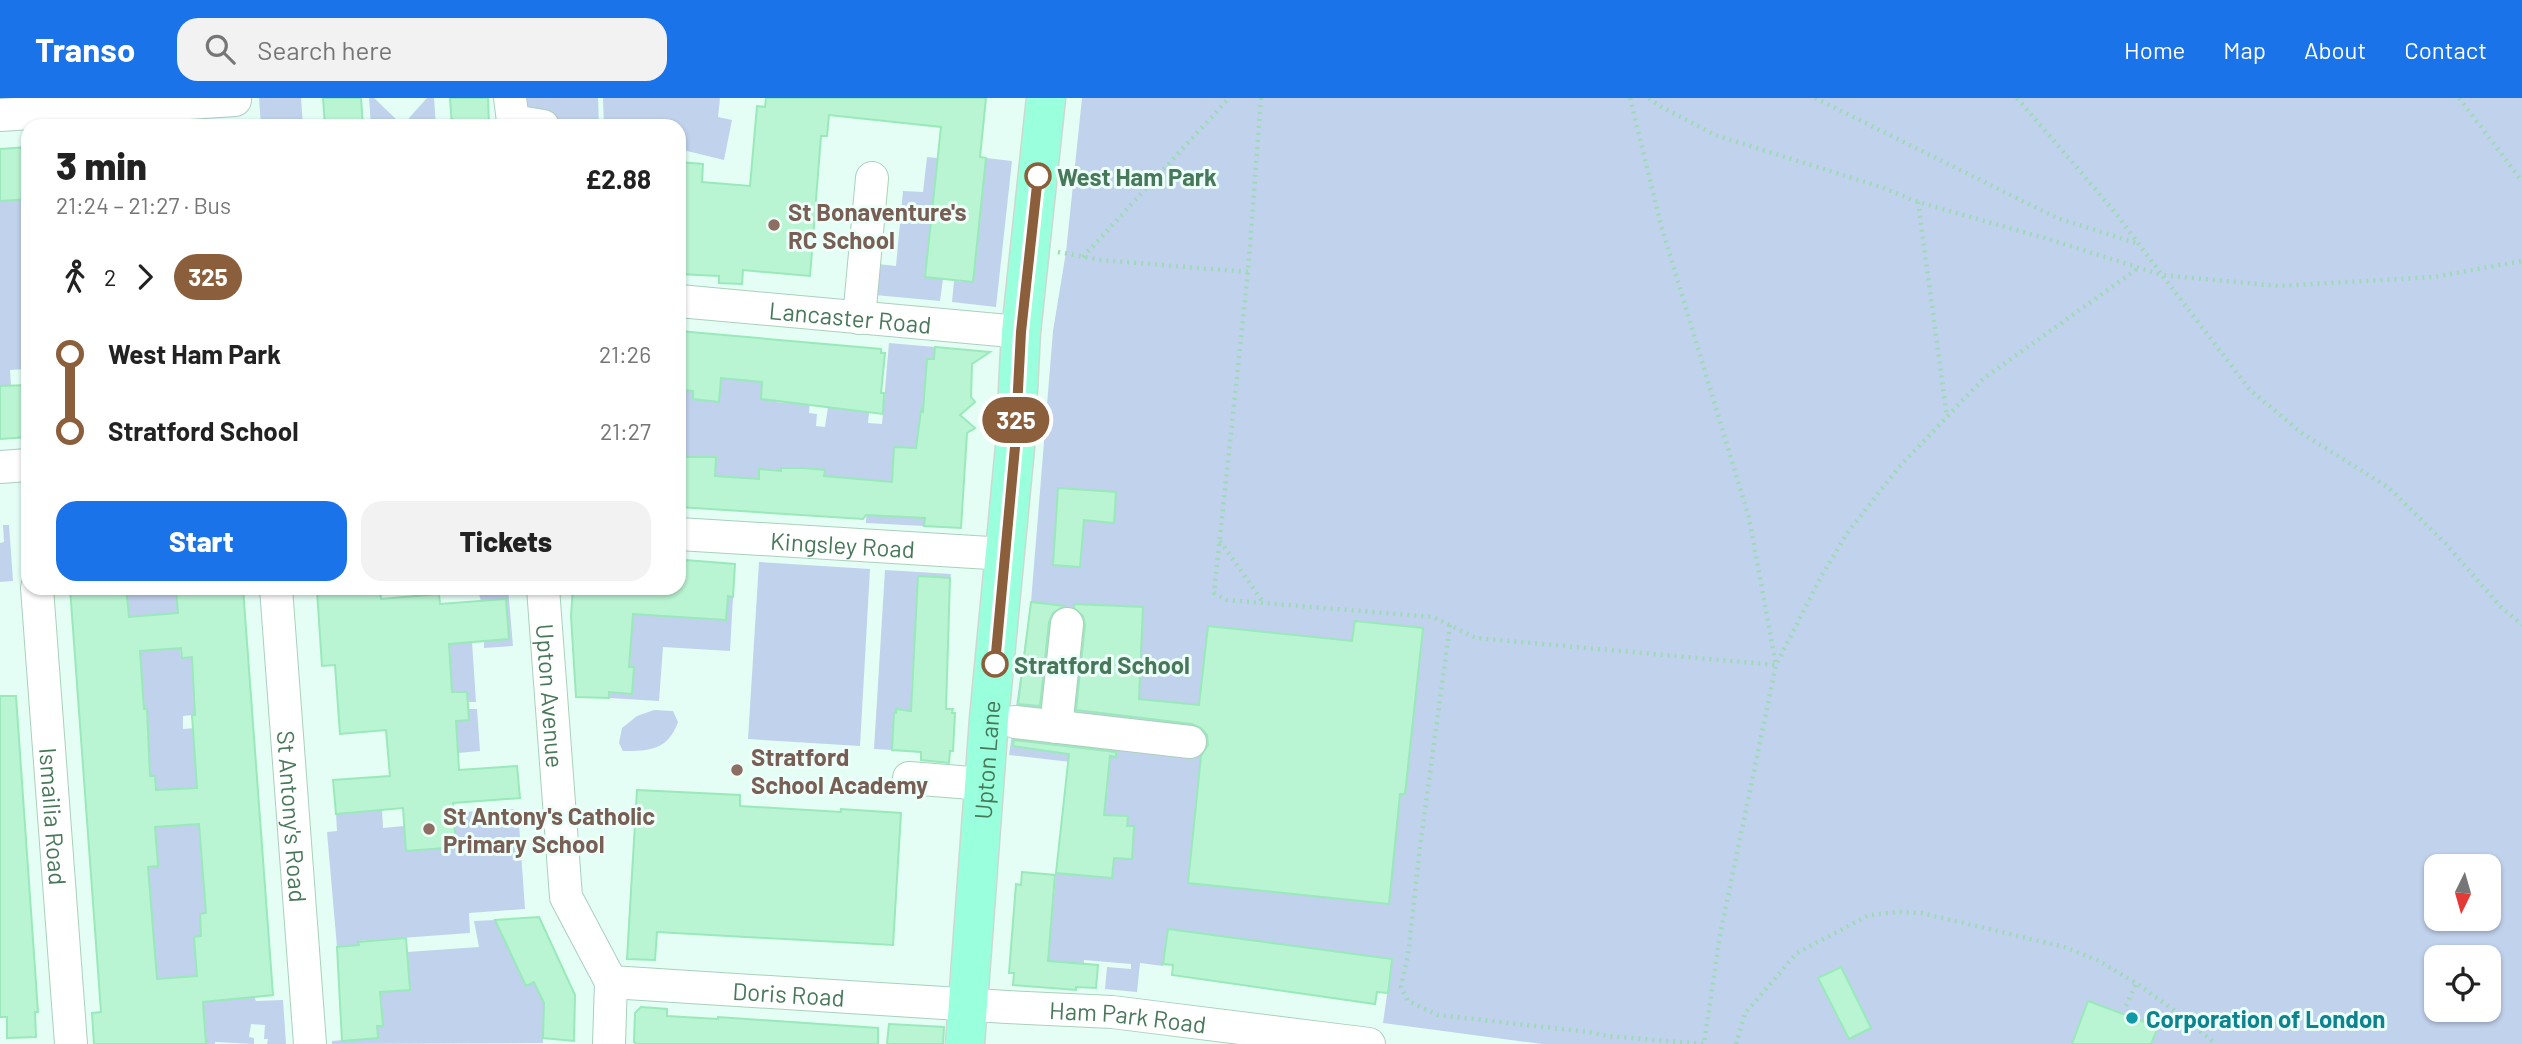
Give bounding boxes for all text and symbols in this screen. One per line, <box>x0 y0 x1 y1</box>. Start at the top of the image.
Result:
search box <box>177 18 667 81</box>
text: Transo <box>35 29 135 69</box>
icon: search <box>201 30 239 68</box>
text: Search here <box>257 34 392 65</box>
text: Home <box>2124 35 2185 64</box>
text: Map <box>2223 35 2266 64</box>
text: About <box>2304 35 2366 64</box>
text: Contact <box>2404 35 2487 64</box>
text: 3 min <box>56 142 147 188</box>
place label: West Ham Park <box>1057 162 1217 191</box>
text: £2.88 <box>585 163 651 194</box>
marker: West Ham Park <box>1025 163 1051 189</box>
text: 21:24 – 21:27 · Bus <box>56 191 231 219</box>
place label: St Bonaventure's RC School <box>788 197 967 254</box>
marker: St Bonaventure's RC School <box>766 217 782 233</box>
icon: walk <box>56 258 94 296</box>
icon: forward <box>126 258 164 296</box>
text: 325 <box>188 262 228 291</box>
text: 2 <box>104 263 116 291</box>
street label: Lancaster Road <box>768 295 933 338</box>
text: West Ham Park <box>108 338 281 369</box>
text: 21:26 <box>599 340 651 368</box>
line badge: 325 <box>976 397 1056 443</box>
text: 325 <box>996 405 1036 434</box>
text: Stratford School <box>108 415 299 446</box>
text: 21:27 <box>600 417 651 445</box>
button: Start <box>56 501 347 581</box>
button: Tickets <box>361 501 651 581</box>
street label: Kingsley Road <box>769 525 916 563</box>
street label: Upton Avenue <box>531 623 571 769</box>
place label: Stratford School <box>1014 650 1190 679</box>
marker: Stratford School <box>982 651 1008 677</box>
street label: Upton Lane <box>967 699 1005 820</box>
street label: St Antony's Road <box>272 729 314 903</box>
place label: Stratford School Academy <box>751 742 928 799</box>
street label: Ismailia Road <box>34 747 74 886</box>
marker: Stratford School Academy <box>729 762 745 778</box>
place label: St Antony's Catholic Primary School <box>443 801 655 858</box>
marker: St Antony's Catholic Primary School <box>421 821 437 837</box>
north arrow <box>2424 854 2501 931</box>
map controls <box>2424 854 2501 1022</box>
button: locate <box>2424 945 2501 1022</box>
street label: Doris Road <box>732 975 846 1011</box>
street label: Ham Park Road <box>1049 995 1208 1038</box>
place label: Corporation of London <box>2146 1004 2385 1033</box>
marker: Corporation of London <box>2124 1010 2140 1026</box>

